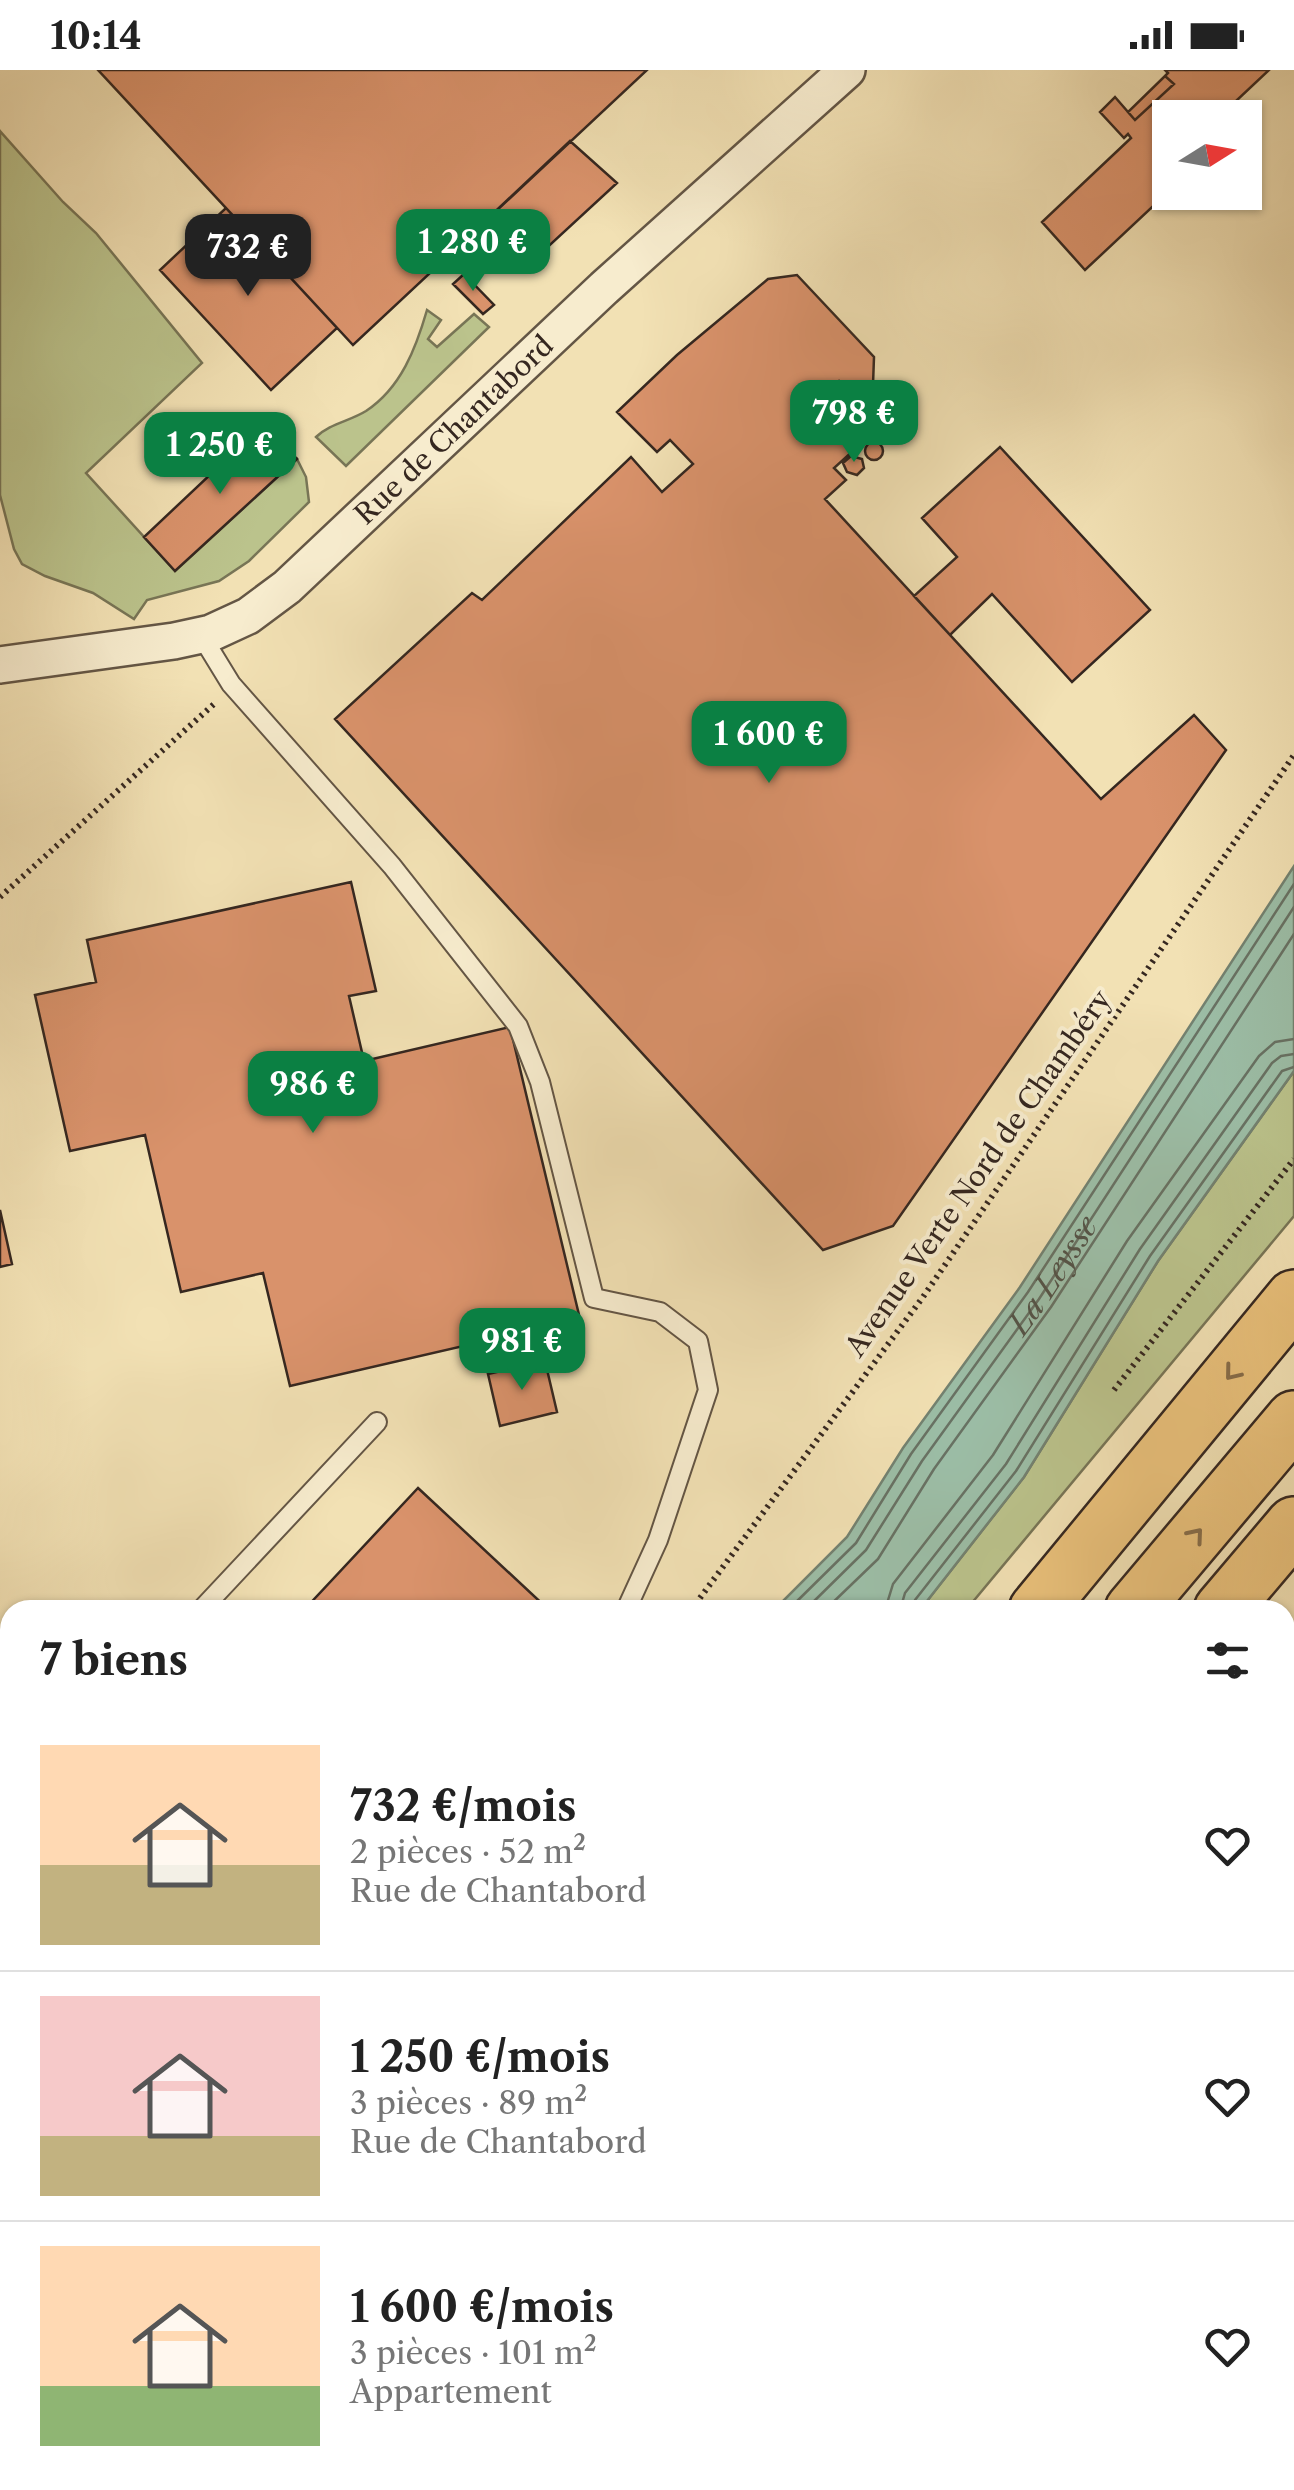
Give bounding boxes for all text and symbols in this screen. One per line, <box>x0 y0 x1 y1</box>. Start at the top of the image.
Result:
text: 10:14 <box>50 12 142 59</box>
north arrow <box>1152 100 1262 210</box>
map controls <box>1152 100 1262 210</box>
pin: 1 280 € <box>381 209 565 294</box>
pin: 732 € <box>178 214 318 299</box>
text: 1 280 € <box>418 222 528 261</box>
text: 732 € <box>207 227 289 266</box>
street label: Rue de Chantabord <box>348 328 560 531</box>
pin: 798 € <box>784 380 924 465</box>
text: 798 € <box>812 393 896 432</box>
pin: 1 250 € <box>128 412 312 497</box>
text: 1 250 € <box>166 425 274 464</box>
pin: 1 600 € <box>677 701 861 786</box>
text: 1 600 € <box>714 714 824 753</box>
street label: Avenue Verte Nord de Chambéry <box>837 983 1118 1364</box>
pin: 986 € <box>243 1051 383 1136</box>
text: 986 € <box>270 1064 356 1103</box>
water label: La Leysse <box>999 1208 1106 1343</box>
pin: 981 € <box>452 1308 592 1393</box>
text: 981 € <box>481 1321 563 1360</box>
one-way arrow <box>1226 1362 1244 1380</box>
one-way arrow <box>1184 1529 1202 1547</box>
icon: filters <box>1200 1633 1255 1688</box>
text: 7 biens <box>40 1634 188 1686</box>
text: 732 €/mois <box>350 1780 576 1832</box>
icon: home <box>120 1785 240 1905</box>
icon: heart <box>1200 1818 1255 1873</box>
text: 2 pièces · 52 m² <box>350 1832 586 1871</box>
text: Rue de Chantabord <box>350 1871 647 1910</box>
text: 1 250 €/mois <box>350 2031 610 2083</box>
icon: home <box>120 2036 240 2156</box>
icon: heart <box>1200 2069 1255 2124</box>
text: 3 pièces · 89 m² <box>350 2083 587 2122</box>
text: Rue de Chantabord <box>350 2122 647 2161</box>
text: 1 600 €/mois <box>350 2281 614 2333</box>
icon: home <box>120 2286 240 2406</box>
icon: heart <box>1200 2319 1255 2374</box>
text: 3 pièces · 101 m² <box>350 2333 597 2372</box>
text: Appartement <box>350 2372 552 2411</box>

